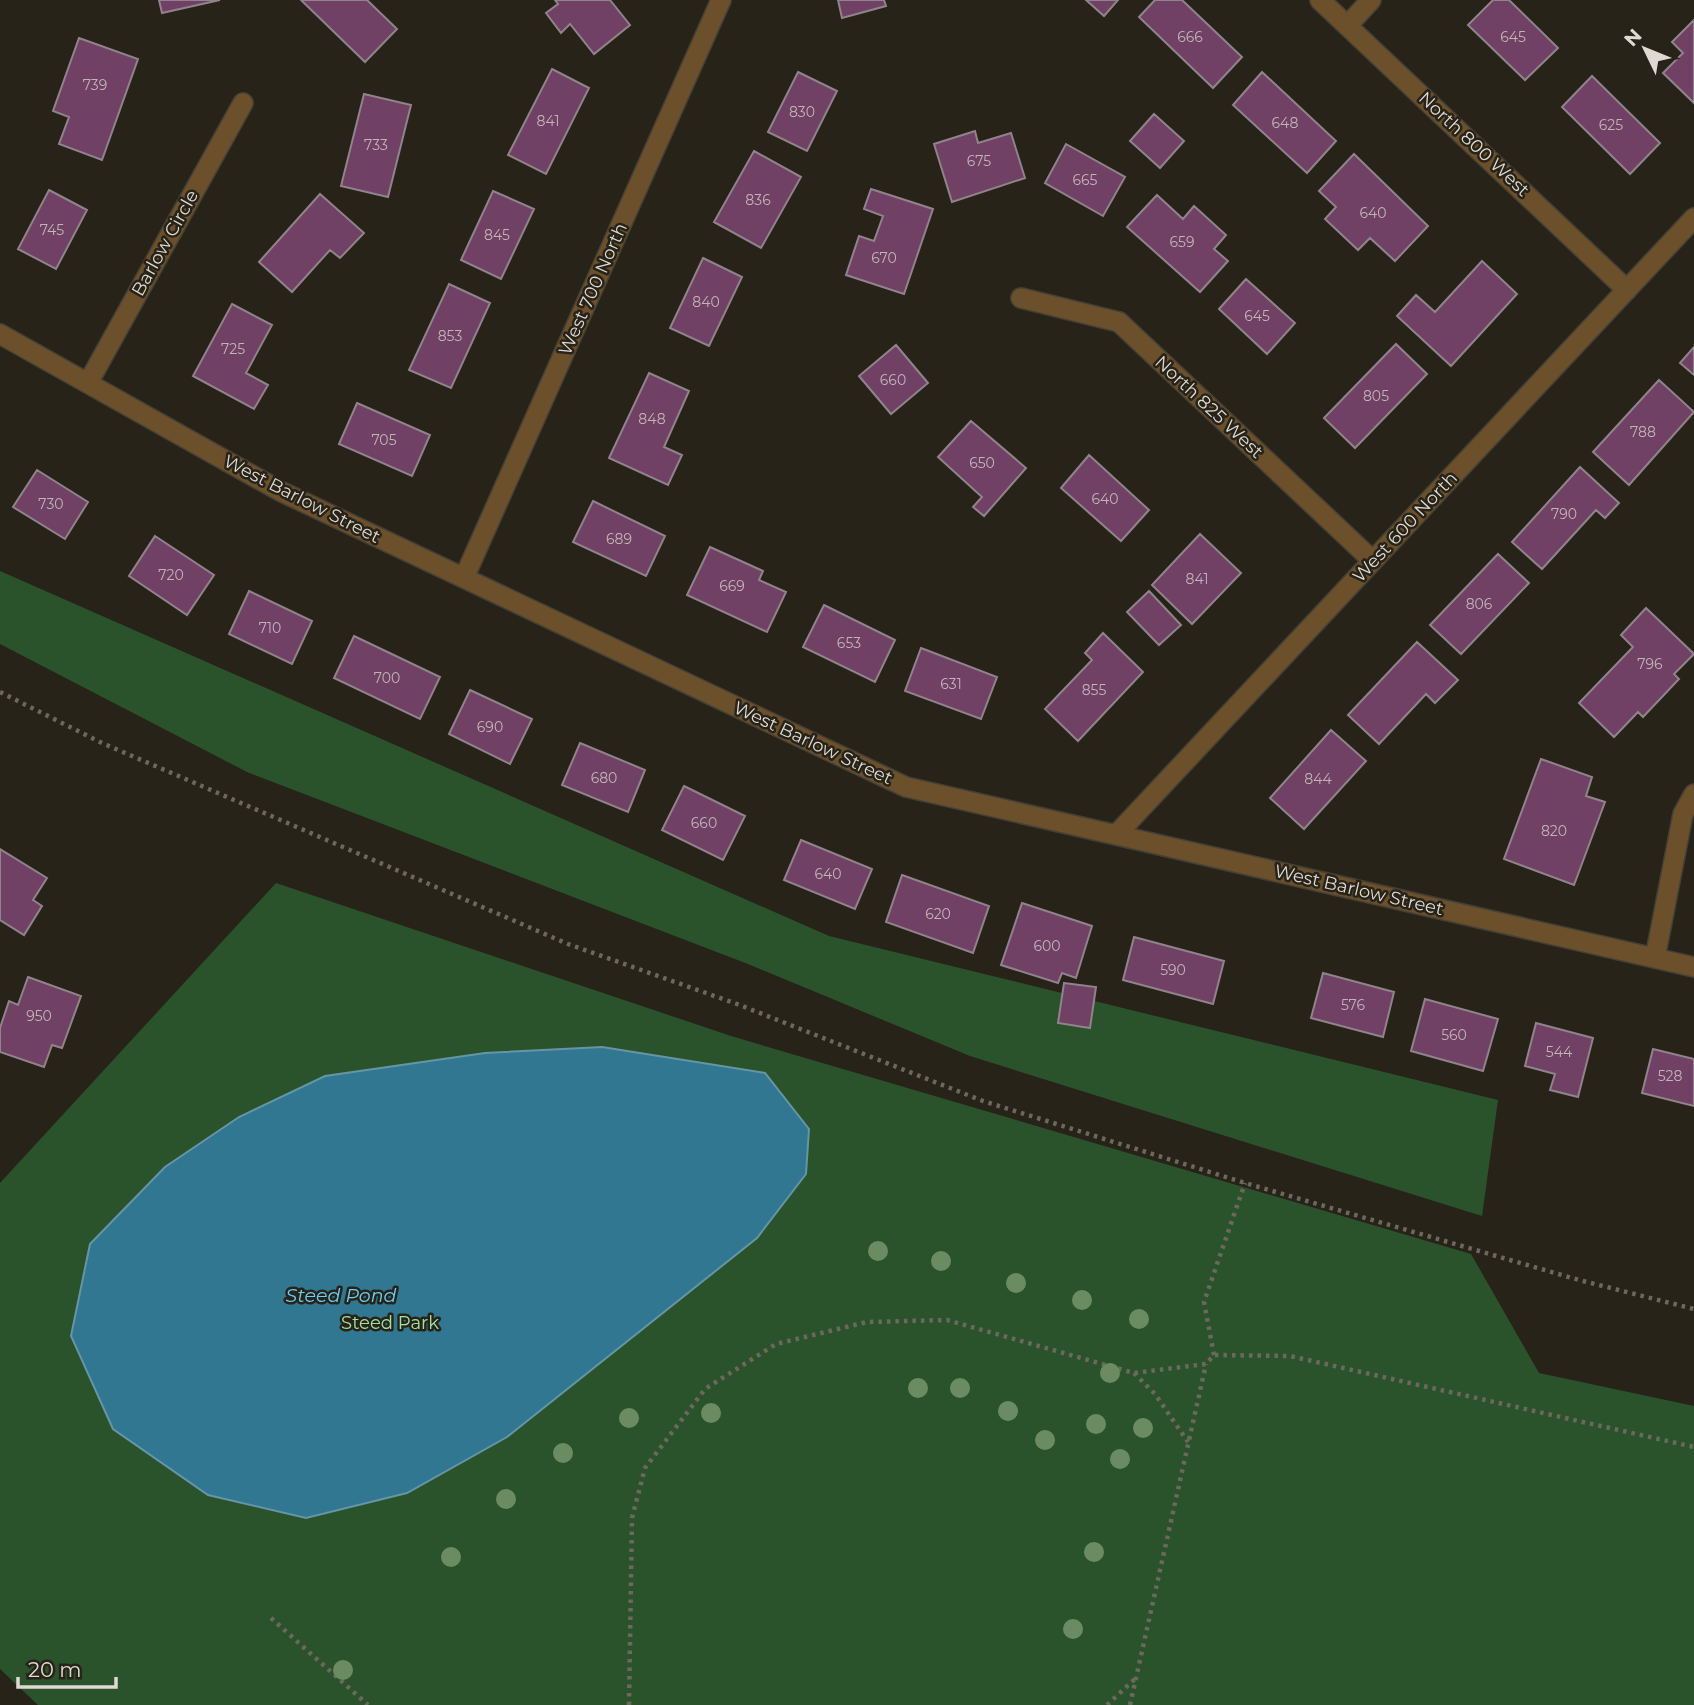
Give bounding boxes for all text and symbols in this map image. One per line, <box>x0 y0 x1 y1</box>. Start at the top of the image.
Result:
north arrow <box>1610 14 1680 84</box>
text: N <box>1619 24 1647 51</box>
house number: 666 <box>1177 28 1203 46</box>
house number: 645 <box>1500 28 1526 46</box>
house number: 739 <box>83 76 107 94</box>
street label: North 800 West <box>1414 87 1534 201</box>
house number: 830 <box>789 103 815 121</box>
house number: 841 <box>537 112 559 130</box>
house number: 648 <box>1272 114 1298 132</box>
house number: 625 <box>1599 116 1623 134</box>
house number: 733 <box>364 136 388 154</box>
house number: 675 <box>967 152 991 170</box>
house number: 665 <box>1073 171 1098 189</box>
street label: Barlow Circle <box>127 186 203 300</box>
house number: 836 <box>745 191 771 209</box>
house number: 640 <box>1359 204 1387 222</box>
street label: West 700 North <box>554 219 632 359</box>
house number: 745 <box>40 221 64 239</box>
house number: 845 <box>484 226 510 244</box>
house number: 659 <box>1170 233 1194 251</box>
house number: 670 <box>871 249 897 267</box>
house number: 840 <box>692 293 720 311</box>
house number: 645 <box>1244 307 1270 325</box>
house number: 853 <box>438 327 462 345</box>
house number: 725 <box>221 340 245 358</box>
street label: North 825 West <box>1150 351 1268 463</box>
house number: 660 <box>880 371 906 389</box>
house number: 805 <box>1363 387 1389 405</box>
house number: 848 <box>638 410 666 428</box>
house number: 788 <box>1630 423 1656 441</box>
house number: 705 <box>371 431 397 449</box>
street label: West Barlow Street <box>220 450 384 548</box>
house number: 650 <box>969 454 995 472</box>
street label: West 600 North <box>1348 467 1462 587</box>
house number: 640 <box>1091 490 1119 508</box>
house number: 730 <box>38 495 64 513</box>
house number: 790 <box>1551 505 1577 523</box>
house number: 689 <box>606 530 632 548</box>
house number: 720 <box>158 566 184 584</box>
house number: 841 <box>1186 570 1208 588</box>
house number: 669 <box>719 577 745 595</box>
house number: 806 <box>1466 595 1493 613</box>
house number: 710 <box>259 619 281 637</box>
house number: 653 <box>837 634 861 652</box>
house number: 796 <box>1637 655 1663 673</box>
house number: 700 <box>374 669 400 687</box>
house number: 631 <box>940 675 962 693</box>
house number: 855 <box>1082 681 1106 699</box>
street label: West Barlow Street <box>730 697 896 789</box>
house number: 690 <box>477 718 503 736</box>
house number: 680 <box>591 769 617 787</box>
house number: 844 <box>1304 770 1332 788</box>
house number: 660 <box>691 814 717 832</box>
house number: 820 <box>1541 822 1567 840</box>
street label: West Barlow Street <box>1272 860 1446 920</box>
house number: 640 <box>814 865 842 883</box>
house number: 620 <box>925 905 951 923</box>
house number: 600 <box>1033 937 1061 955</box>
house number: 590 <box>1160 961 1186 979</box>
house number: 576 <box>1341 996 1366 1014</box>
house number: 950 <box>26 1007 52 1025</box>
house number: 560 <box>1441 1026 1467 1044</box>
house number: 544 <box>1546 1043 1573 1061</box>
house number: 528 <box>1658 1067 1682 1085</box>
water label: Steed Pond <box>286 1284 397 1307</box>
park label: Steed Park <box>341 1312 439 1334</box>
scale bar <box>18 1646 116 1690</box>
text: 20 m <box>28 1657 82 1682</box>

